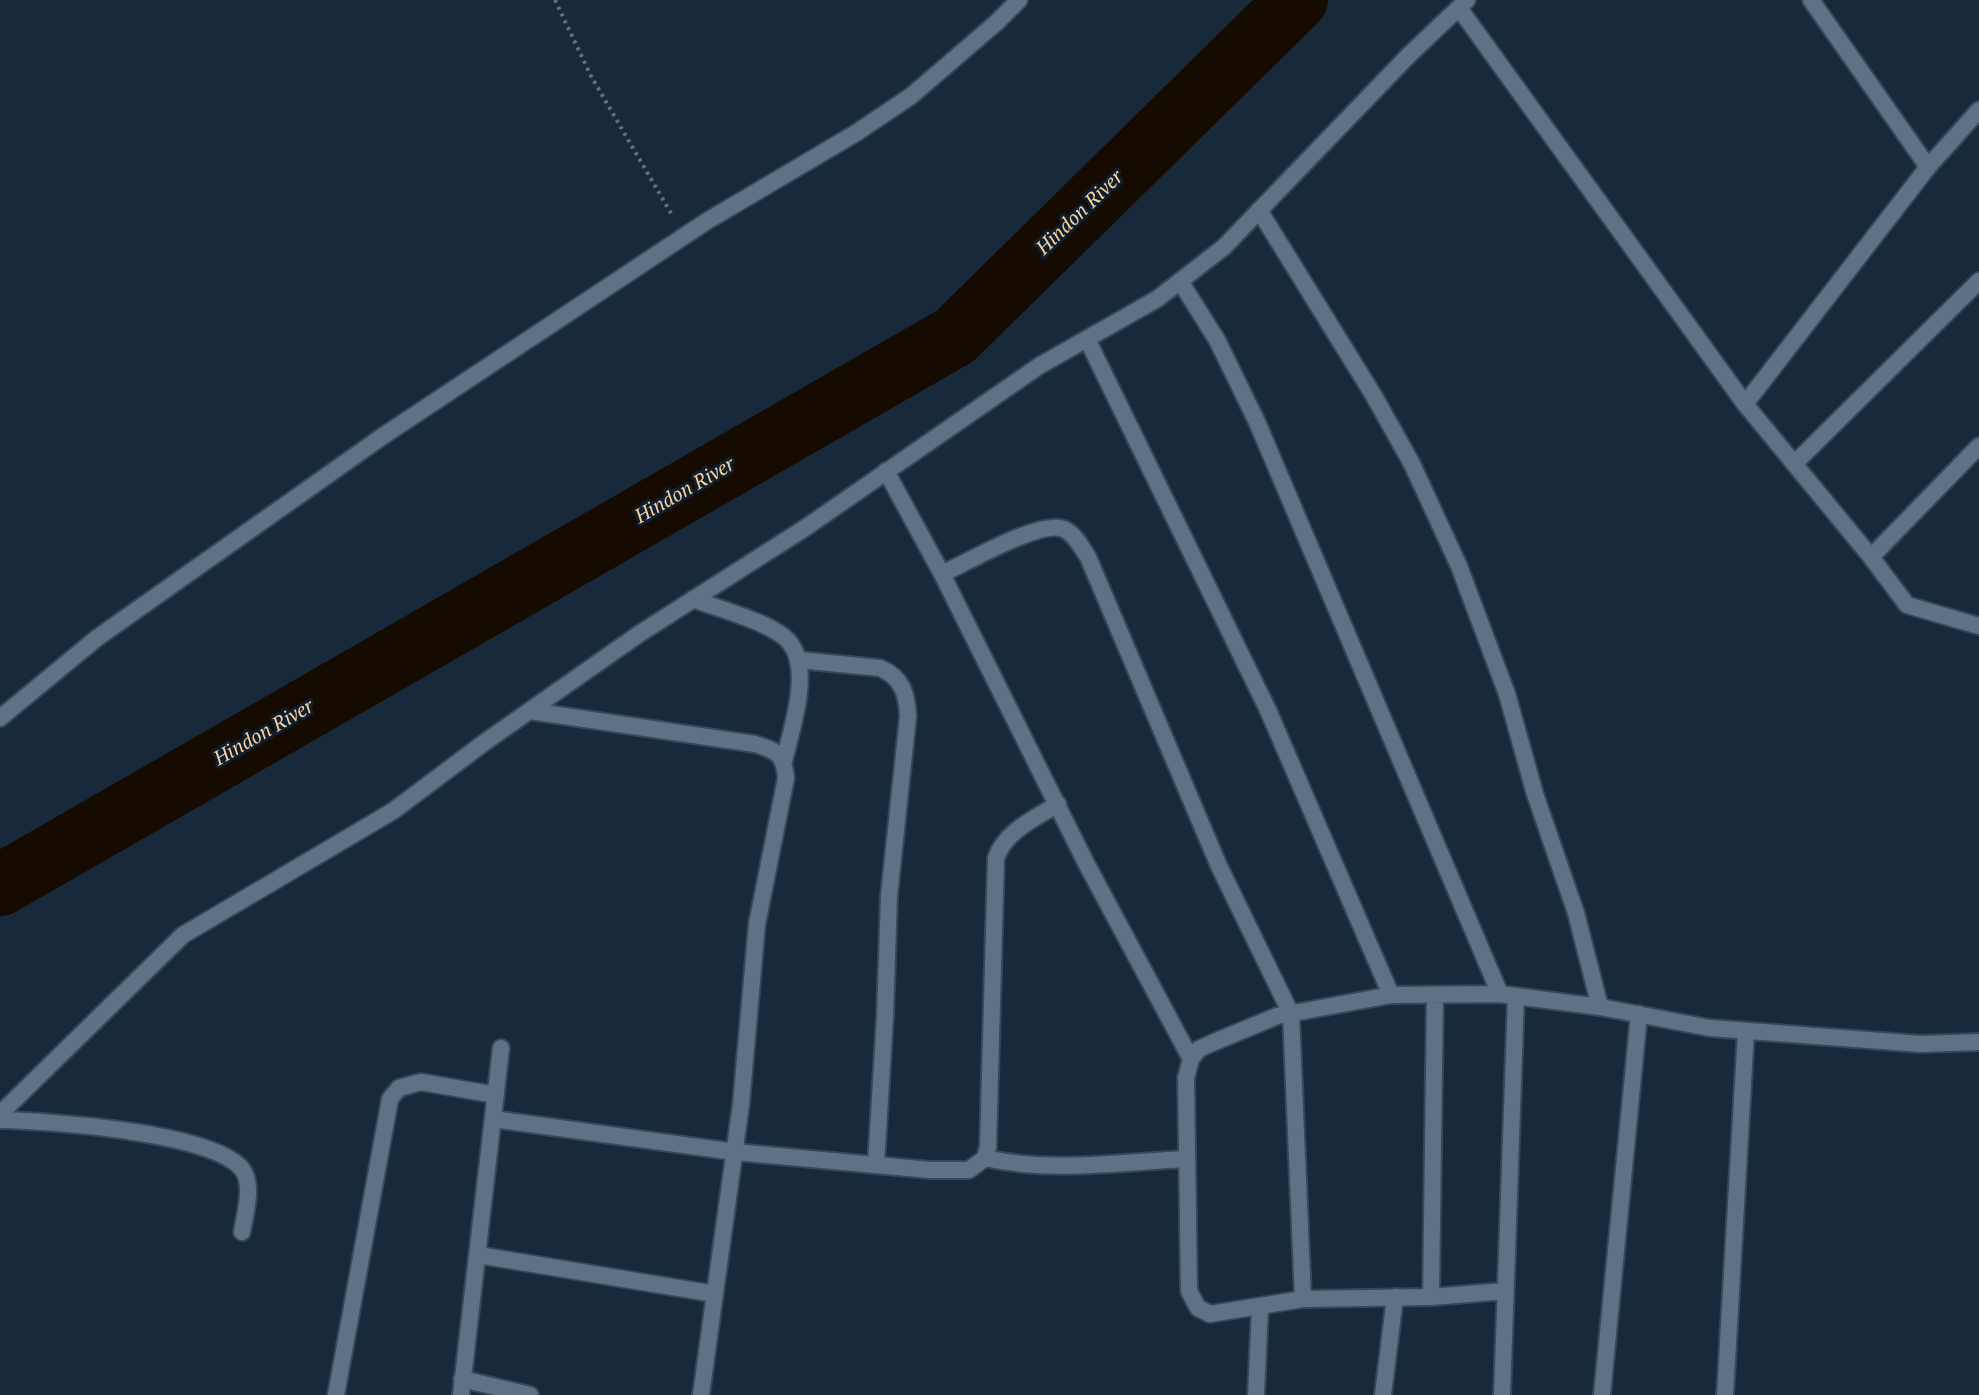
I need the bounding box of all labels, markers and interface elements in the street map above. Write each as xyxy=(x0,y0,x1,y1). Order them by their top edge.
water label: Hindon River xyxy=(1032,166,1128,260)
water label: Hindon River xyxy=(631,453,739,529)
water label: Hindon River xyxy=(210,695,318,771)

